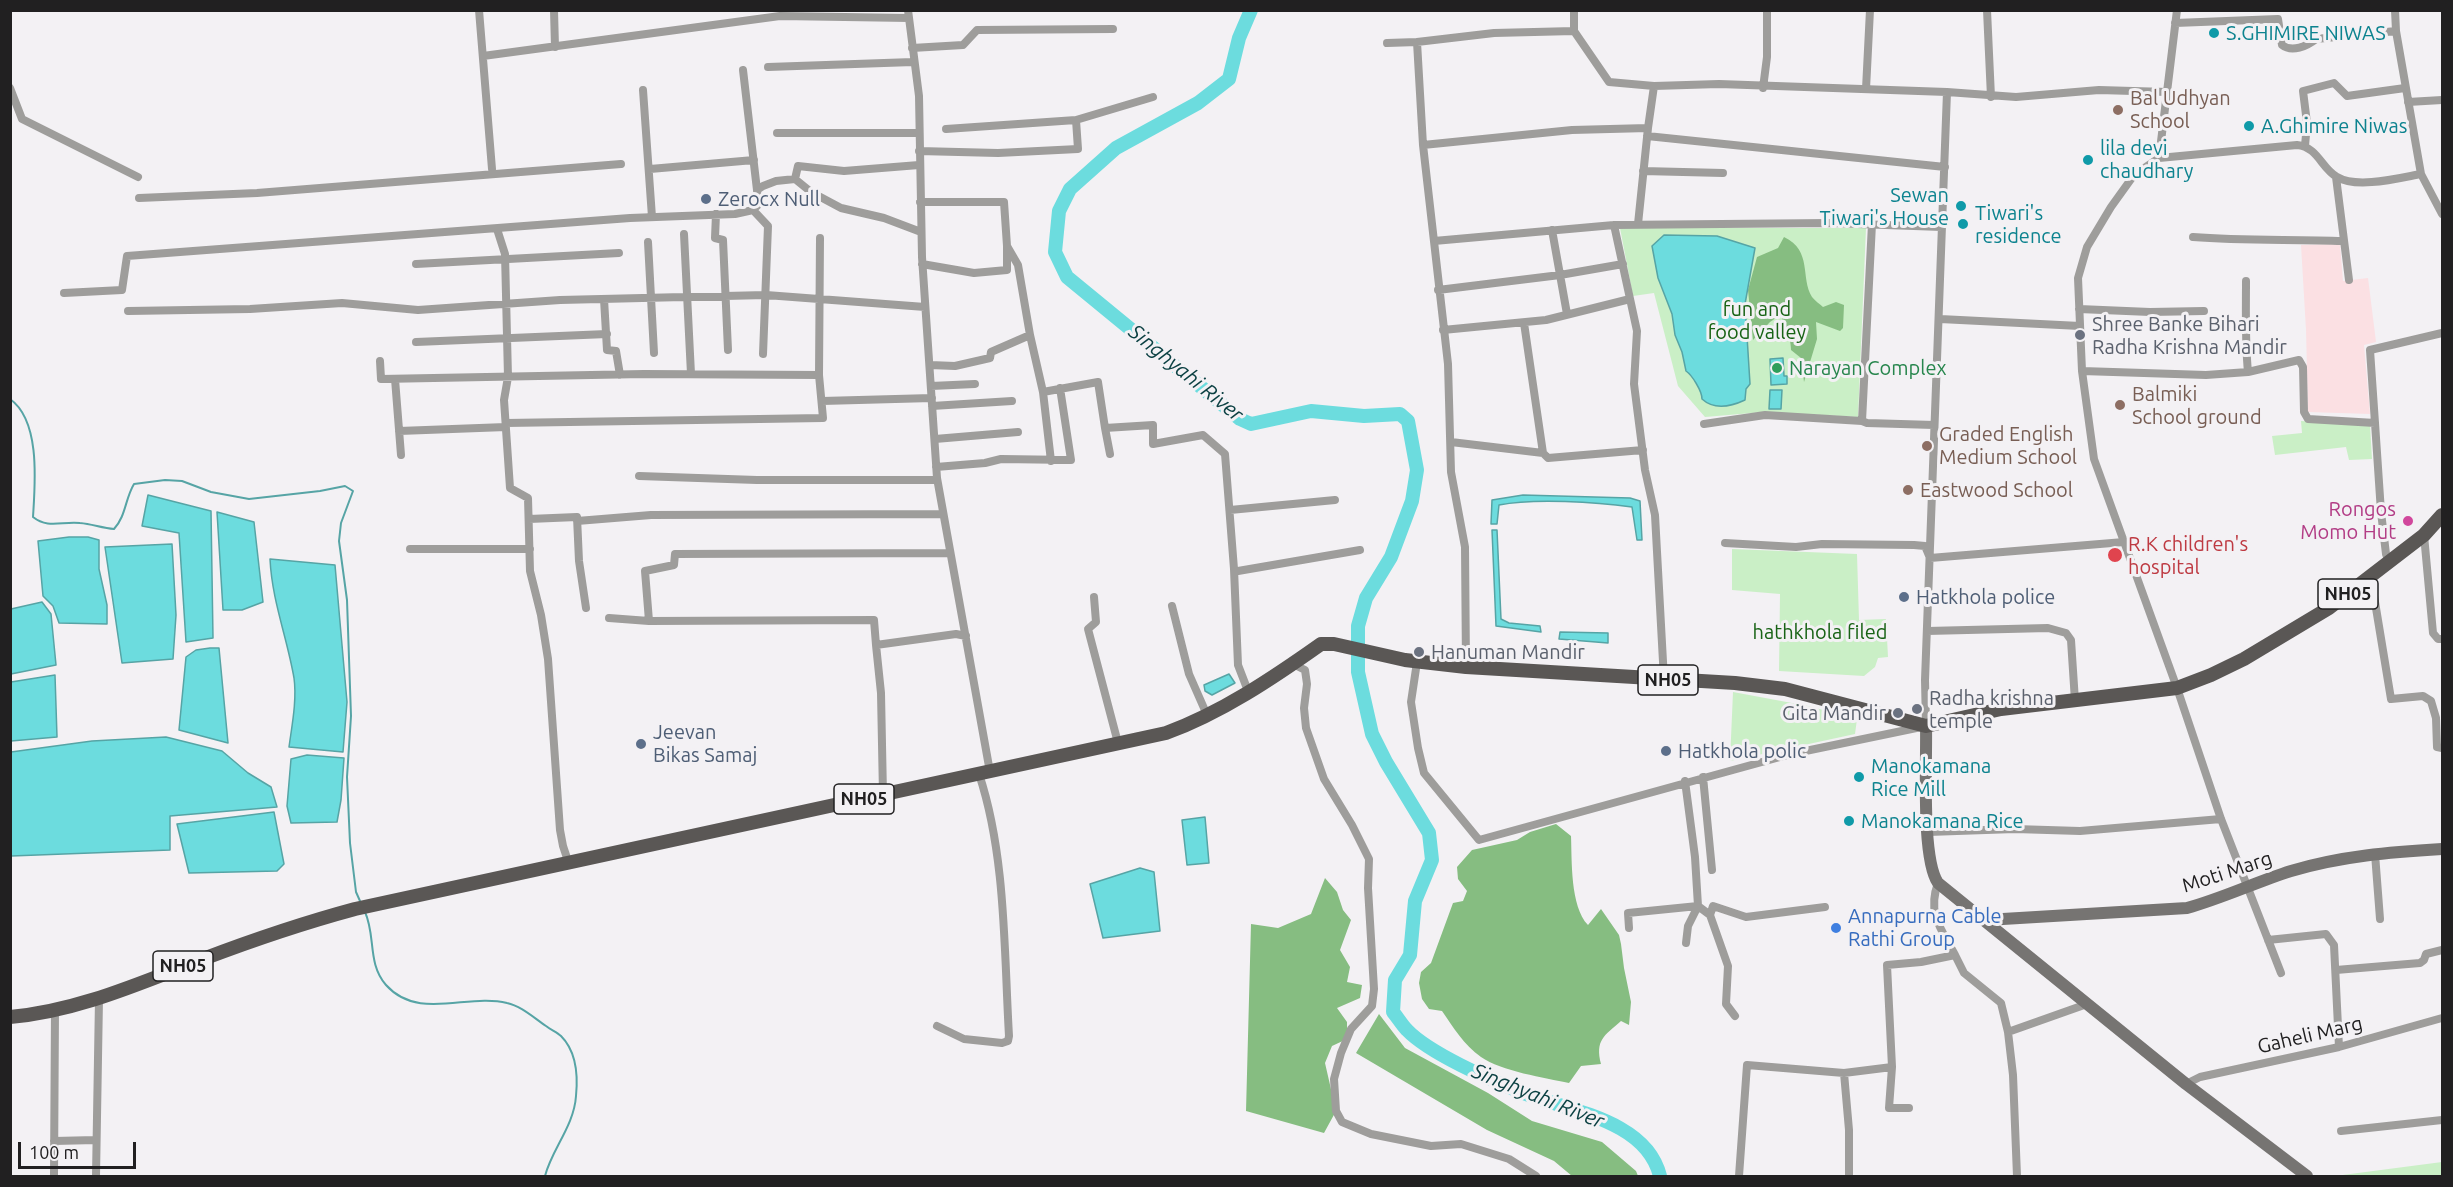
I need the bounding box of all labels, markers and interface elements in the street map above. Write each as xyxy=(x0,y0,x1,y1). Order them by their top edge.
place label: S.GHIMIRE NIWAS xyxy=(2226,21,2386,45)
marker: S.GHIMIRE NIWAS xyxy=(2207,26,2221,40)
place label: Bal Udhyan School xyxy=(2130,86,2231,133)
marker: Bal Udhyan School xyxy=(2111,103,2125,117)
place label: A.Ghimire Niwas xyxy=(2261,114,2407,138)
marker: A.Ghimire Niwas xyxy=(2242,119,2256,133)
place label: lila devi chaudhary xyxy=(2100,136,2193,183)
marker: lila devi chaudhary xyxy=(2081,153,2095,167)
place label: Sewan Tiwari's House xyxy=(1820,183,1949,230)
place label: Zerocx Null xyxy=(718,187,820,211)
marker: Zerocx Null xyxy=(699,192,713,206)
marker: Sewan Tiwari's House xyxy=(1954,199,1968,213)
place label: Tiwari's residence xyxy=(1975,201,2062,248)
marker: Tiwari's residence xyxy=(1956,217,1970,231)
park label: fun and food valley xyxy=(1708,297,1806,344)
place label: Shree Banke Bihari Radha Krishna Mandir xyxy=(2092,312,2287,359)
water label: Singhyahi River xyxy=(1124,319,1248,427)
marker: Shree Banke Bihari Radha Krishna Mandir xyxy=(2073,328,2087,342)
place label: Narayan Complex xyxy=(1789,356,1947,380)
marker: Narayan Complex xyxy=(1770,361,1784,375)
place label: Balmiki School ground xyxy=(2132,382,2262,429)
marker: Balmiki School ground xyxy=(2113,398,2127,412)
place label: Graded English Medium School xyxy=(1939,422,2077,469)
marker: Graded English Medium School xyxy=(1920,439,1934,453)
place label: Eastwood School xyxy=(1920,478,2073,502)
marker: Eastwood School xyxy=(1901,483,1915,497)
place label: Rongos Momo Hut xyxy=(2300,497,2396,544)
marker: Rongos Momo Hut xyxy=(2401,514,2415,528)
place label: R.K children's hospital xyxy=(2128,532,2248,579)
marker: R.K children's hospital xyxy=(2106,546,2124,564)
road number: NH05 xyxy=(2318,579,2378,609)
place label: Hatkhola police xyxy=(1916,585,2055,609)
marker: Hatkhola police xyxy=(1897,590,1911,604)
park label: hathkhola filed xyxy=(1753,620,1887,644)
place label: Hanuman Mandir xyxy=(1431,640,1585,664)
marker: Hanuman Mandir xyxy=(1412,645,1426,659)
road number: NH05 xyxy=(1638,665,1698,695)
place label: Radha krishna temple xyxy=(1929,686,2054,733)
place label: Gita Mandir xyxy=(1782,701,1886,725)
marker: Radha krishna temple xyxy=(1910,702,1924,716)
marker: Gita Mandir xyxy=(1891,706,1905,720)
place label: Jeevan Bikas Samaj xyxy=(653,720,757,767)
marker: Jeevan Bikas Samaj xyxy=(634,737,648,751)
place label: Hatkhola polic xyxy=(1678,739,1806,763)
marker: Hatkhola polic xyxy=(1659,744,1673,758)
place label: Manokamana Rice Mill xyxy=(1871,754,1991,801)
marker: Manokamana Rice Mill xyxy=(1852,770,1866,784)
road number: NH05 xyxy=(834,784,894,814)
place label: Manokamana Rice xyxy=(1861,809,2024,833)
marker: Manokamana Rice xyxy=(1842,814,1856,828)
street label: Moti Marg xyxy=(2179,846,2275,898)
place label: Annapurna Cable Rathi Group xyxy=(1848,904,2002,951)
marker: Annapurna Cable Rathi Group xyxy=(1829,921,1843,935)
road number: NH05 xyxy=(153,951,213,981)
street label: Gaheli Marg xyxy=(2255,1011,2365,1059)
water label: Singhyahi River xyxy=(1468,1058,1608,1134)
scale bar xyxy=(21,1130,140,1168)
text: 100 m xyxy=(29,1142,79,1162)

